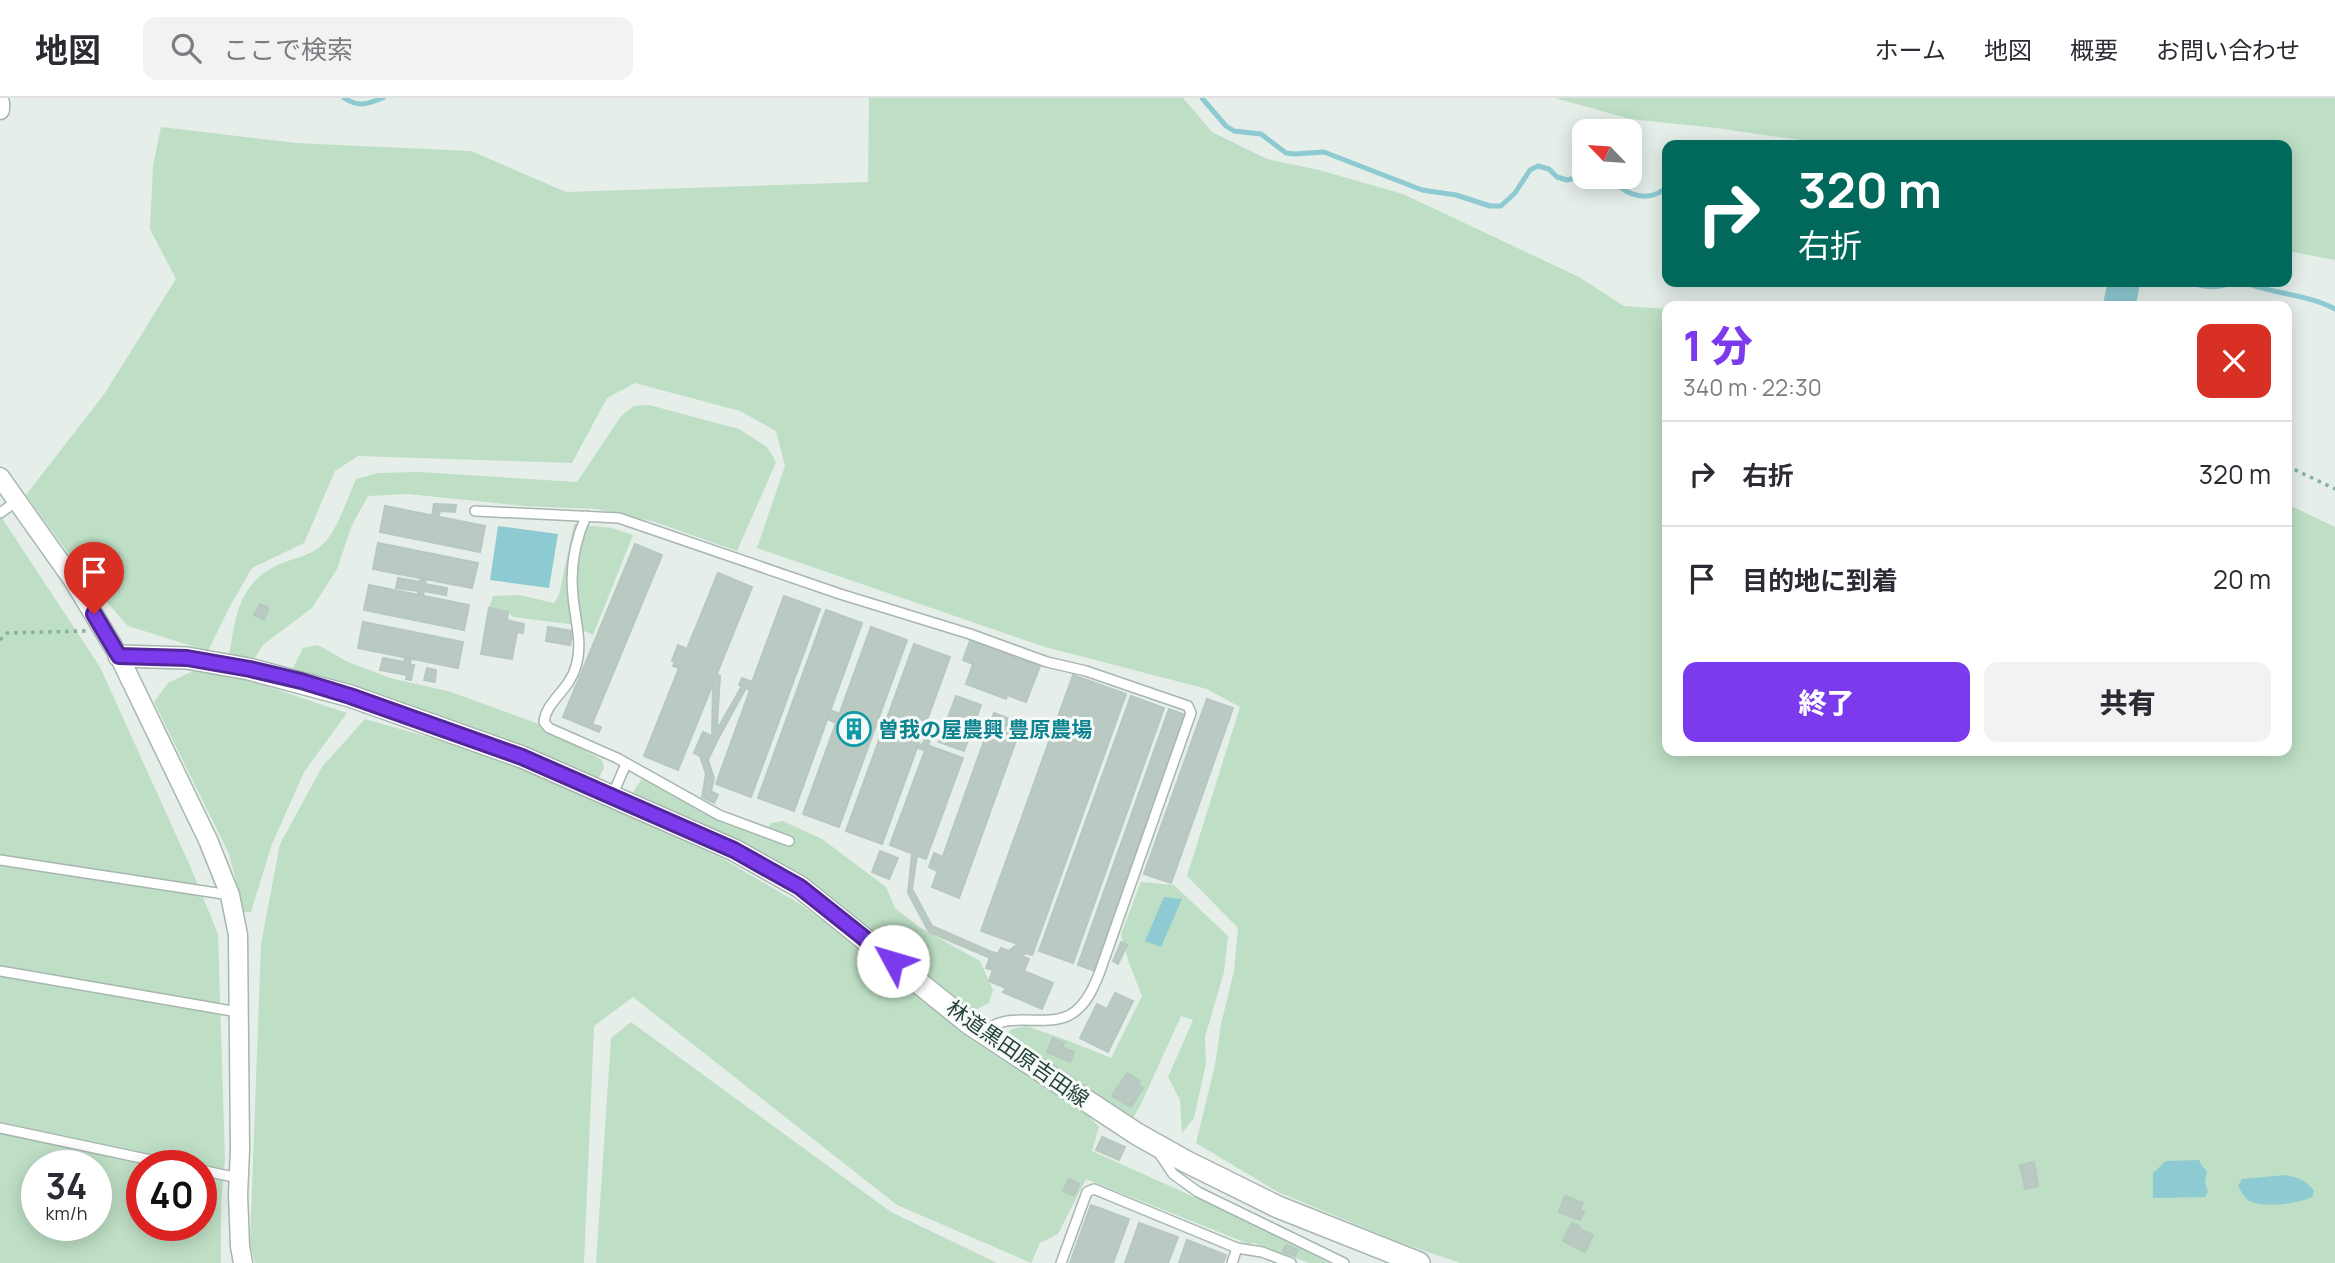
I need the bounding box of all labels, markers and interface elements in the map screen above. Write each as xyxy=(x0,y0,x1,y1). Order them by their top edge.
search box xyxy=(143,17,633,80)
text: 地図 xyxy=(35,27,101,72)
icon: search xyxy=(167,29,205,67)
text: ここで検索 xyxy=(223,31,353,67)
text: ホーム xyxy=(1875,33,1946,66)
text: 地図 xyxy=(1984,33,2032,66)
text: 概要 xyxy=(2070,33,2118,66)
text: お問い合わせ xyxy=(2156,33,2300,66)
north arrow xyxy=(1572,119,1642,189)
map controls xyxy=(1572,119,1642,189)
text: 320 m xyxy=(1798,156,1942,223)
icon: right xyxy=(1683,168,1774,259)
text: 右折 xyxy=(1798,223,1862,267)
text: 1 分 xyxy=(1683,316,1752,374)
button: close xyxy=(2197,324,2271,398)
text: 340 m · 22:30 xyxy=(1683,371,1822,403)
icon: right xyxy=(1683,455,1721,493)
text: 320 m xyxy=(2199,456,2271,492)
text: 右折 xyxy=(1742,457,1794,493)
pin xyxy=(64,542,124,614)
icon: arrive xyxy=(75,553,113,591)
icon: arrive xyxy=(1683,560,1721,598)
text: 20 m xyxy=(2213,561,2271,597)
text: 目的地に到着 xyxy=(1742,562,1898,598)
button: 終了 xyxy=(1683,662,1970,742)
button: 共有 xyxy=(1984,662,2271,742)
building icon: 曽我の屋農興 豊原農場 xyxy=(835,710,873,748)
place label: 曽我の屋農興 豊原農場 xyxy=(878,715,1092,743)
position arrow xyxy=(856,924,930,998)
street label: 林道黒田原吉田線 xyxy=(941,993,1095,1113)
speed limit sign: 40 xyxy=(126,1150,217,1241)
text: 34 xyxy=(46,1162,87,1210)
text: km/h xyxy=(46,1201,87,1225)

